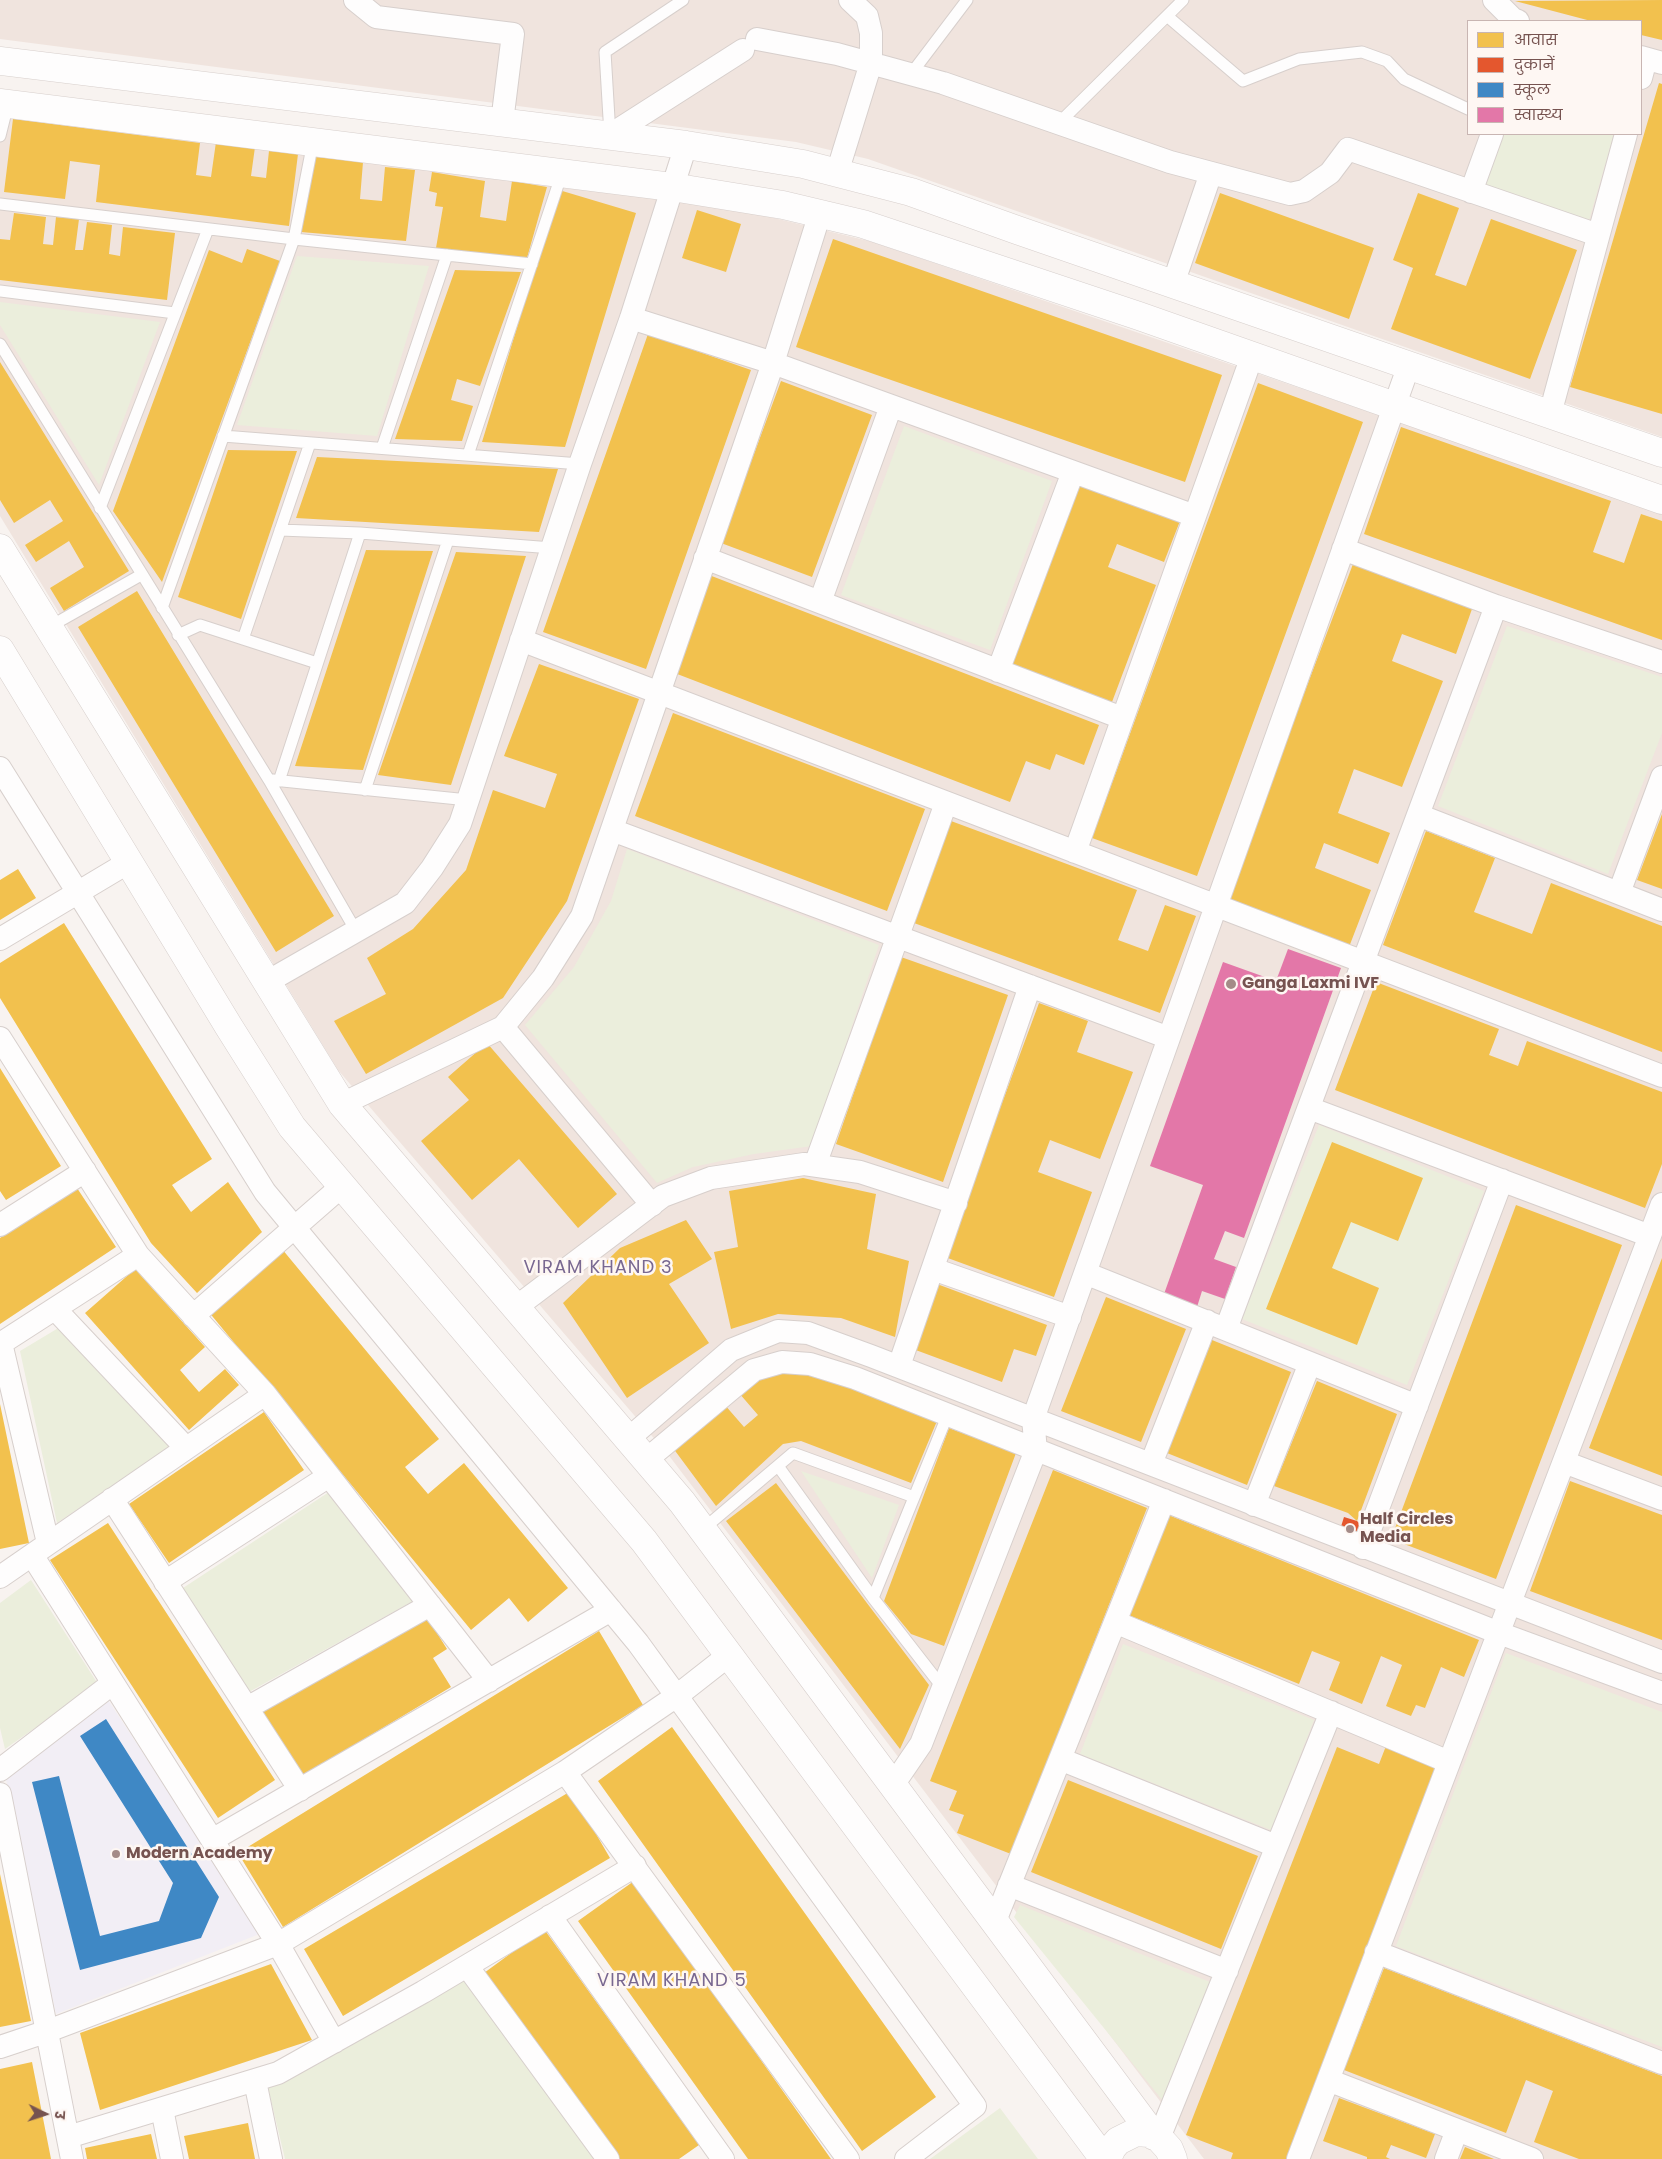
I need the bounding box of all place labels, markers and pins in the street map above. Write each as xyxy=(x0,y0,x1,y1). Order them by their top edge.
place label: Ganga Laxmi IVF xyxy=(1242,974,1379,994)
marker: Ganga Laxmi IVF xyxy=(1224,977,1238,991)
place label: Half Circles Media xyxy=(1360,1510,1453,1548)
marker: Half Circles Media xyxy=(1344,1523,1356,1535)
place label: Modern Academy xyxy=(126,1844,273,1864)
marker: Modern Academy xyxy=(110,1848,122,1860)

